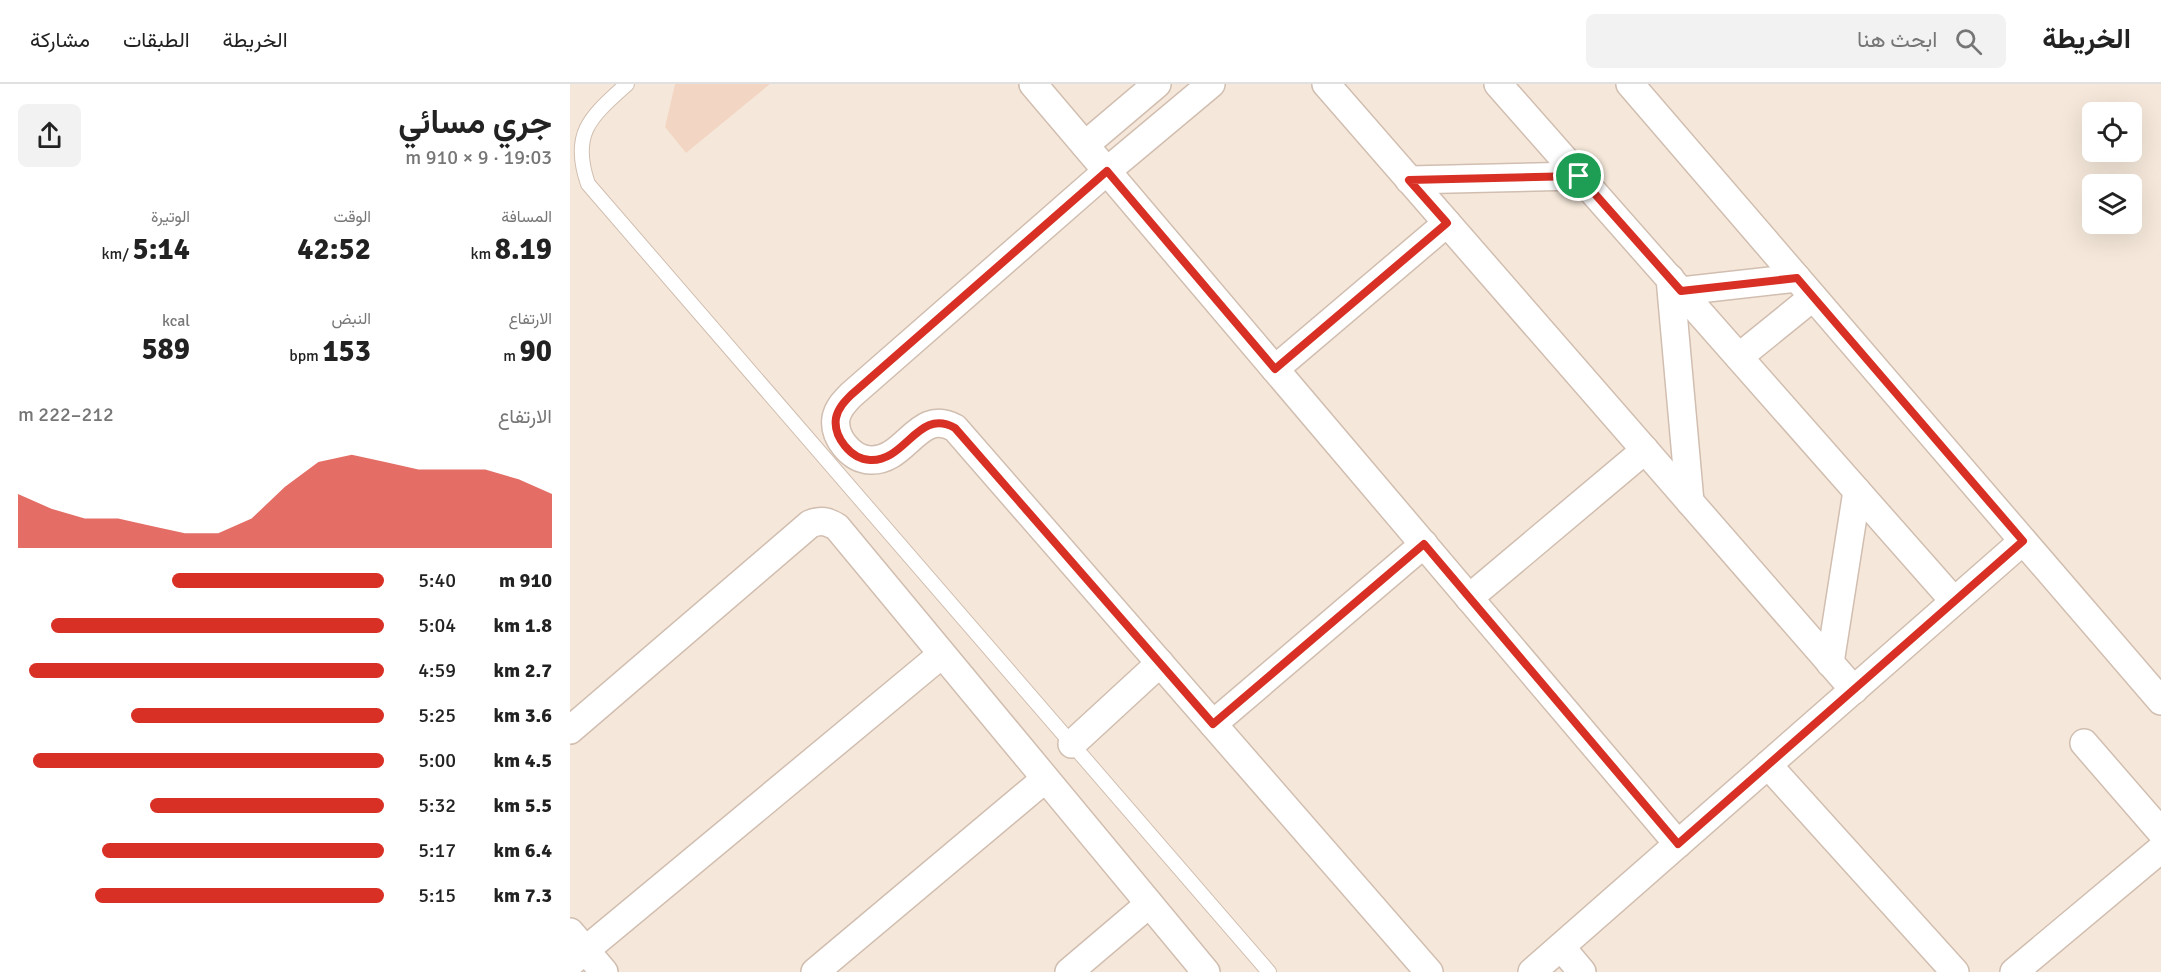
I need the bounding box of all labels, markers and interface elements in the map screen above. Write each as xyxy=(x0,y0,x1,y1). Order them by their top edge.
search box xyxy=(1586,14,2006,68)
text: الخريطة xyxy=(2042,22,2131,56)
icon: search xyxy=(1952,25,1985,58)
text: ابحث هنا xyxy=(1857,26,1937,53)
text: مشاركة xyxy=(30,27,90,53)
text: الطبقات xyxy=(123,27,190,53)
text: الخريطة xyxy=(223,27,288,53)
text: جري مسائي xyxy=(398,102,552,143)
map controls xyxy=(2082,102,2142,234)
button: locate xyxy=(2082,102,2142,162)
button: share xyxy=(18,104,81,167)
text: 19:03 · 9 × 910 m xyxy=(405,145,552,170)
pin xyxy=(1553,150,1604,201)
icon: arrive xyxy=(1562,159,1595,192)
button: layers xyxy=(2082,174,2142,234)
text: الوتيرة xyxy=(151,207,190,227)
text: الوقت xyxy=(333,207,371,227)
text: المسافة xyxy=(501,207,552,227)
text: 5:14 xyxy=(133,231,190,268)
text: 42:52 xyxy=(297,231,371,268)
text: 8.19 xyxy=(495,231,552,268)
text: /km xyxy=(102,244,133,264)
text: km xyxy=(470,244,495,264)
text: النبض xyxy=(331,309,371,329)
text: الارتفاع xyxy=(509,309,552,329)
text: kcal xyxy=(162,311,190,331)
text: 589 xyxy=(141,331,190,368)
text: 153 xyxy=(322,333,371,370)
text: 90 xyxy=(520,333,552,370)
text: bpm xyxy=(289,346,322,366)
text: m xyxy=(503,346,520,366)
text: 212–222 m xyxy=(18,402,114,427)
text: الارتفاع xyxy=(498,404,552,429)
text: 5:40 xyxy=(418,568,456,593)
text: 910 m xyxy=(499,568,552,593)
text: 5:04 xyxy=(418,613,456,638)
text: 1.8 km xyxy=(494,613,552,638)
text: 4:59 xyxy=(418,658,456,683)
text: 2.7 km xyxy=(494,658,552,683)
text: 5:25 xyxy=(418,703,456,728)
text: 3.6 km xyxy=(494,703,552,728)
text: 5:00 xyxy=(418,748,456,773)
text: 4.5 km xyxy=(494,748,552,773)
text: 5:32 xyxy=(418,793,456,818)
text: 5.5 km xyxy=(494,793,552,818)
text: 5:17 xyxy=(418,838,456,863)
text: 6.4 km xyxy=(494,838,552,863)
text: 5:15 xyxy=(418,883,456,908)
text: 7.3 km xyxy=(494,883,552,908)

